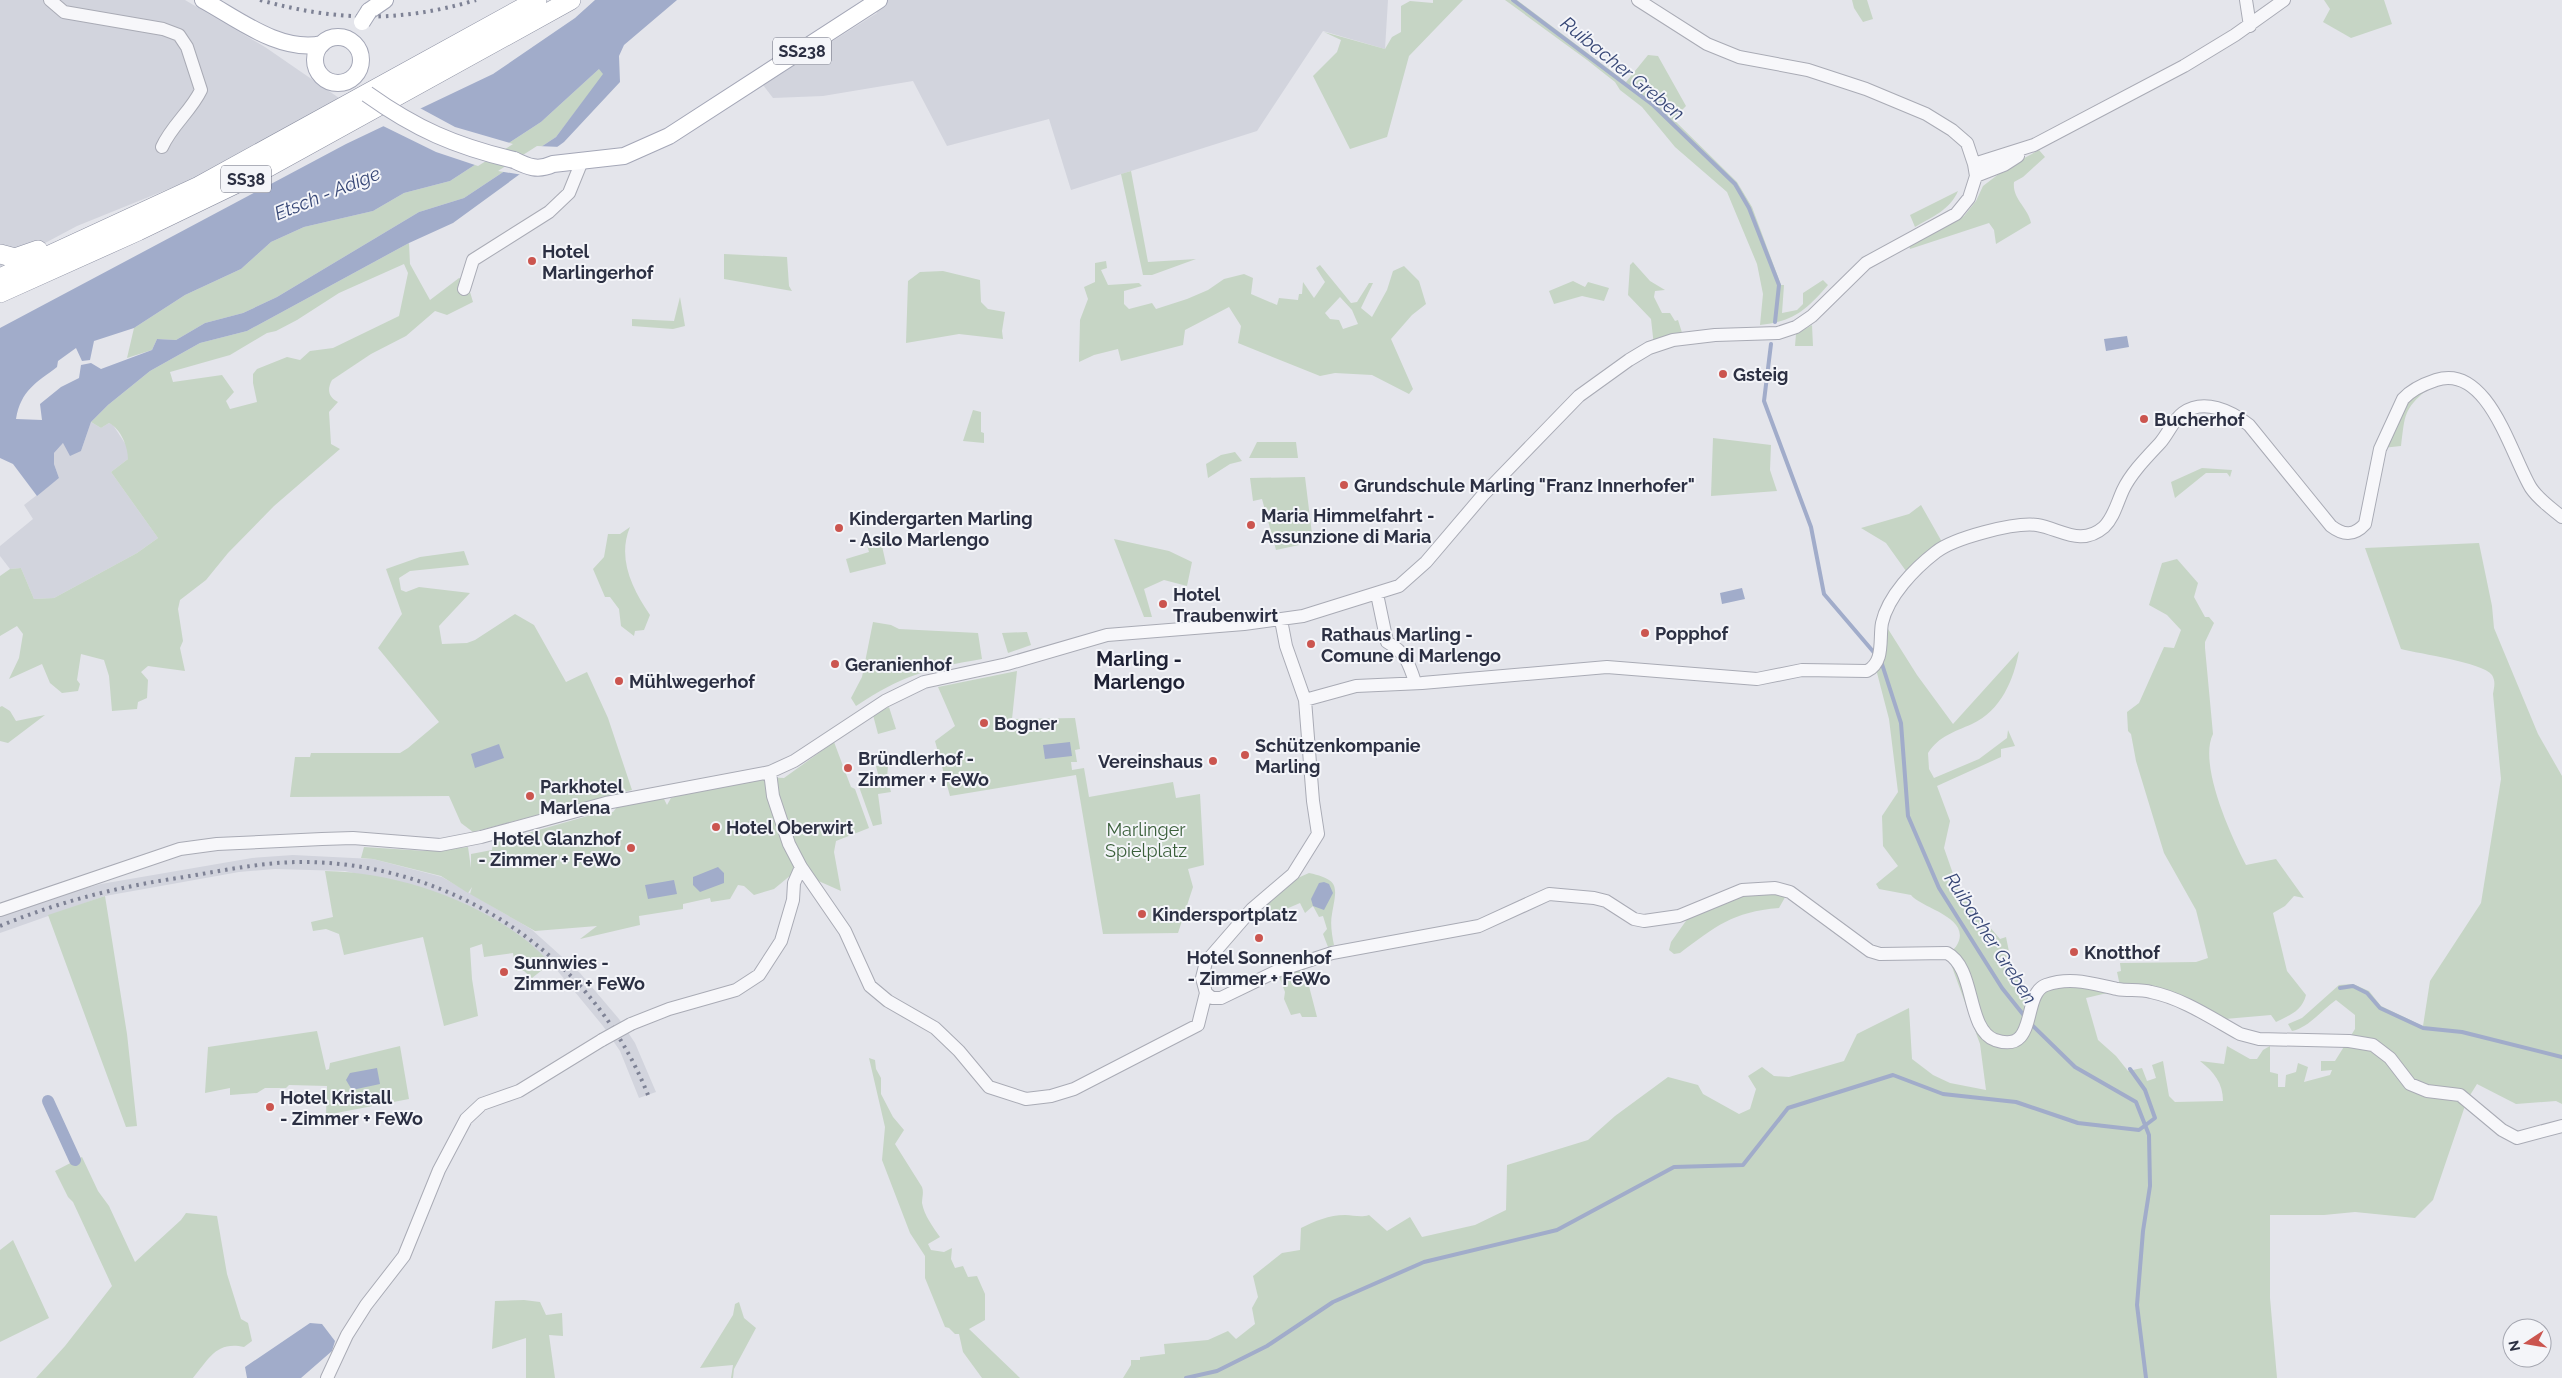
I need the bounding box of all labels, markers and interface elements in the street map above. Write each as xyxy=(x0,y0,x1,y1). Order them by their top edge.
water label: Ruibacher Greben xyxy=(1557,11,1689,125)
road number: SS238 xyxy=(773,37,831,64)
water label: Etsch - Adige xyxy=(271,162,383,224)
road number: SS38 xyxy=(221,165,271,192)
place label: Hotel Marlingerhof xyxy=(542,241,655,283)
marker: Hotel Marlingerhof xyxy=(526,255,538,267)
place label: Gsteig xyxy=(1733,364,1788,385)
marker: Gsteig xyxy=(1717,368,1729,380)
place label: Bucherhof xyxy=(2154,409,2246,430)
marker: Bucherhof xyxy=(2138,413,2150,425)
place label: Grundschule Marling "Franz Innerhofer" xyxy=(1354,475,1695,496)
marker: Grundschule Marling "Franz Innerhofer" xyxy=(1338,479,1350,491)
place label: Maria Himmelfahrt - Assunzione di Maria xyxy=(1261,505,1434,547)
place label: Kindergarten Marling - Asilo Marlengo xyxy=(849,508,1033,550)
marker: Maria Himmelfahrt - Assunzione di Maria xyxy=(1245,519,1257,531)
marker: Kindergarten Marling - Asilo Marlengo xyxy=(833,522,845,534)
place label: Hotel Traubenwirt xyxy=(1173,584,1278,626)
marker: Hotel Traubenwirt xyxy=(1157,598,1169,610)
place label: Popphof xyxy=(1655,623,1729,644)
place label: Rathaus Marling - Comune di Marlengo xyxy=(1321,624,1501,666)
marker: Popphof xyxy=(1639,627,1651,639)
marker: Rathaus Marling - Comune di Marlengo xyxy=(1305,638,1317,650)
district label: Marling - Marlengo xyxy=(1093,647,1185,694)
place label: Geranienhof xyxy=(845,654,953,675)
marker: Geranienhof xyxy=(829,658,841,670)
place label: Mühlwegerhof xyxy=(629,671,756,692)
marker: Mühlwegerhof xyxy=(613,675,625,687)
place label: Bogner xyxy=(994,713,1057,734)
marker: Bogner xyxy=(978,717,990,729)
place label: Schützenkompanie Marling xyxy=(1255,735,1421,777)
place label: Bründlerhof - Zimmer + FeWo xyxy=(858,748,989,790)
marker: Schützenkompanie Marling xyxy=(1239,749,1251,761)
place label: Vereinshaus xyxy=(1098,751,1203,772)
marker: Vereinshaus xyxy=(1207,755,1219,767)
marker: Bründlerhof - Zimmer + FeWo xyxy=(842,762,854,774)
place label: Parkhotel Marlena xyxy=(540,776,624,818)
marker: Parkhotel Marlena xyxy=(524,790,536,802)
place label: Hotel Oberwirt xyxy=(726,817,854,838)
park label: Marlinger Spielplatz xyxy=(1105,819,1187,861)
marker: Hotel Oberwirt xyxy=(710,821,722,833)
place label: Hotel Glanzhof - Zimmer + FeWo xyxy=(478,828,622,870)
marker: Hotel Glanzhof - Zimmer + FeWo xyxy=(625,842,637,854)
water label: Ruibacher Greben xyxy=(1940,868,2042,1008)
place label: Kindersportplatz xyxy=(1152,904,1297,925)
marker: Kindersportplatz xyxy=(1136,908,1148,920)
marker: Hotel Sonnenhof - Zimmer + FeWo xyxy=(1253,932,1265,944)
place label: Knotthof xyxy=(2084,942,2161,963)
marker: Knotthof xyxy=(2068,946,2080,958)
place label: Hotel Sonnenhof - Zimmer + FeWo xyxy=(1187,947,1333,989)
place label: Sunnwies - Zimmer + FeWo xyxy=(514,952,645,994)
marker: Sunnwies - Zimmer + FeWo xyxy=(498,966,510,978)
place label: Hotel Kristall - Zimmer + FeWo xyxy=(280,1087,423,1129)
marker: Hotel Kristall - Zimmer + FeWo xyxy=(264,1101,276,1113)
north arrow xyxy=(2502,1318,2552,1368)
text: N xyxy=(2505,1339,2523,1353)

